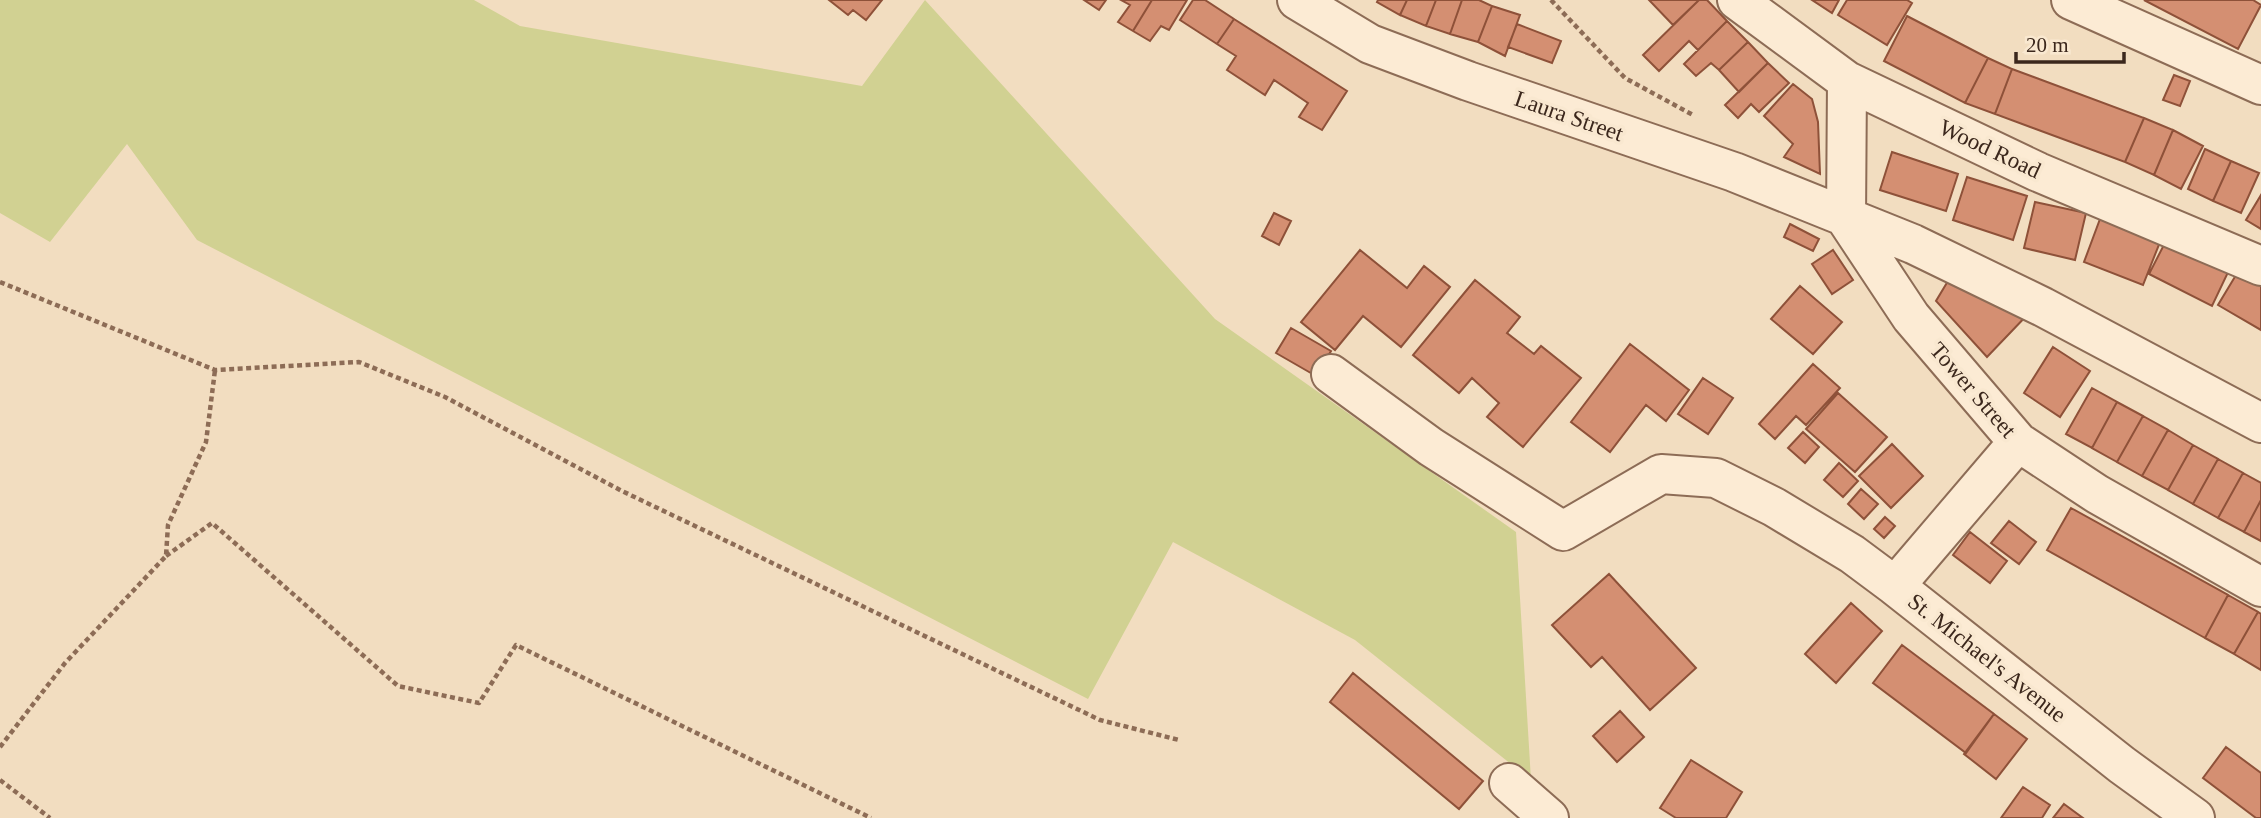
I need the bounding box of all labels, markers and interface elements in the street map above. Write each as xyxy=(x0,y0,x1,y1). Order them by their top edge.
scale bar xyxy=(2016,21,2124,65)
text: 20 m xyxy=(2026,33,2069,57)
street label: Laura Street xyxy=(1511,86,1627,146)
street label: Wood Road xyxy=(1935,115,2045,184)
street label: Tower Street xyxy=(1925,337,2021,443)
street label: St. Michael's Avenue xyxy=(1903,589,2071,727)

